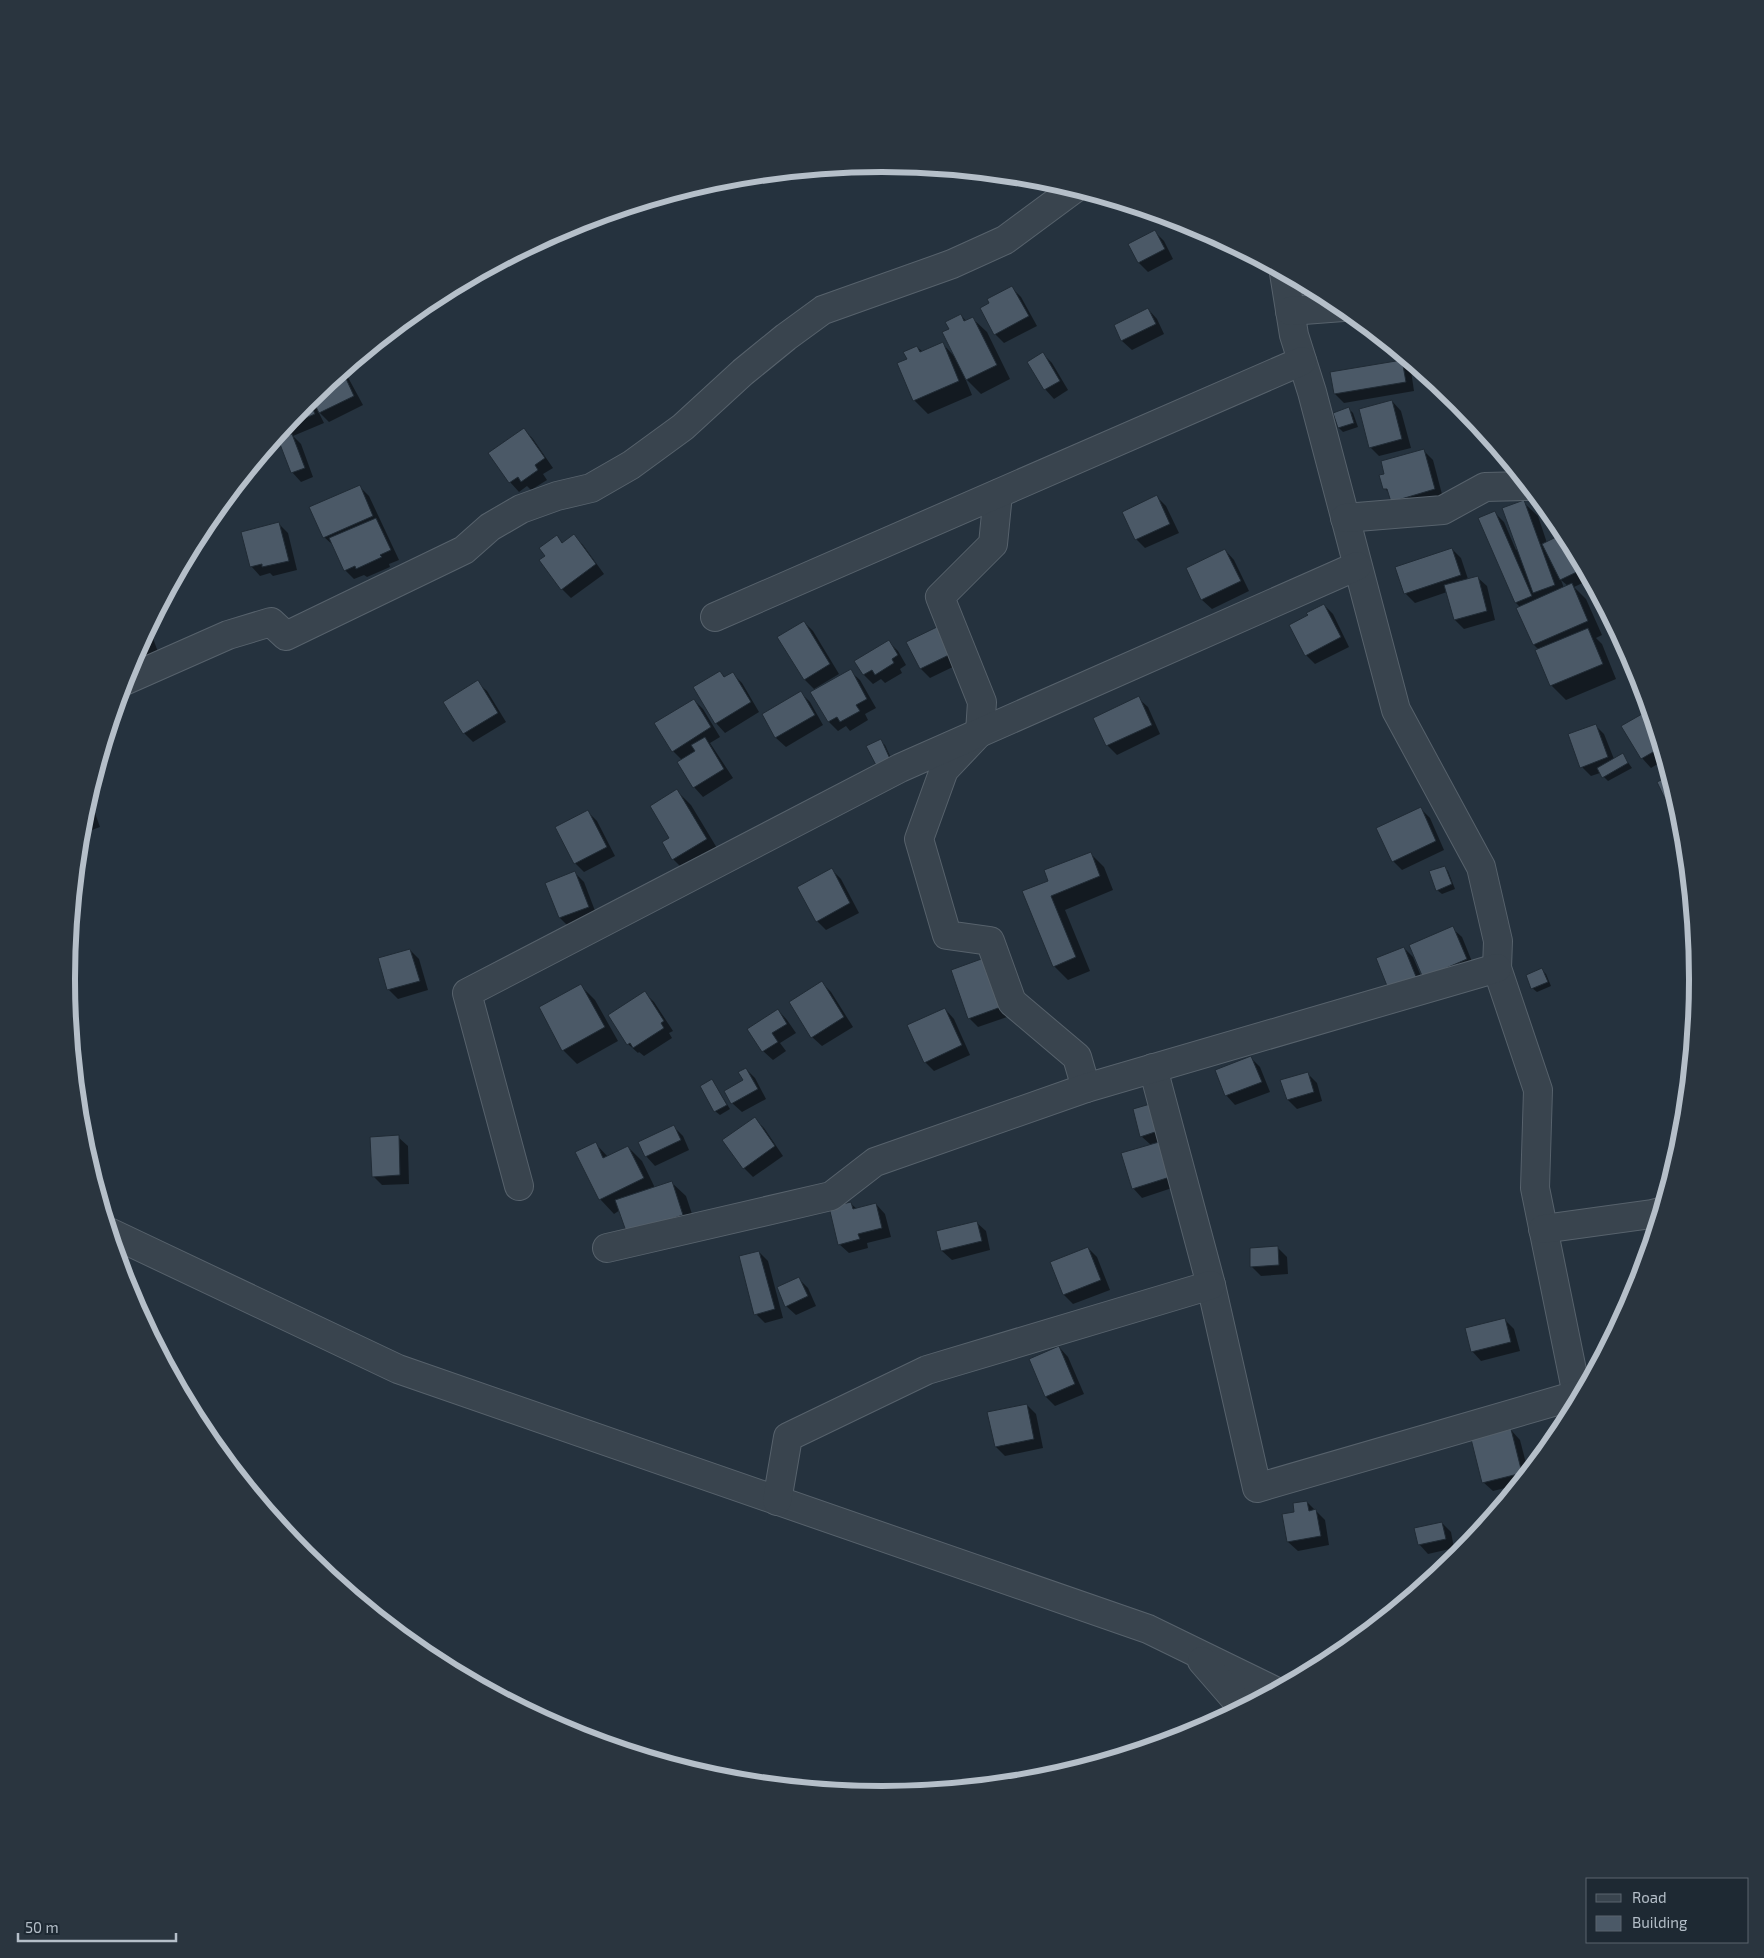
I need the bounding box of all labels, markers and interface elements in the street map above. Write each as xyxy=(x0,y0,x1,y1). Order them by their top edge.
legend xyxy=(1586,1878,1749,1943)
text: Road xyxy=(1632,1888,1667,1906)
scale bar xyxy=(18,1910,175,1942)
text: Building xyxy=(1632,1913,1688,1931)
text: 50 m xyxy=(25,1918,59,1936)

